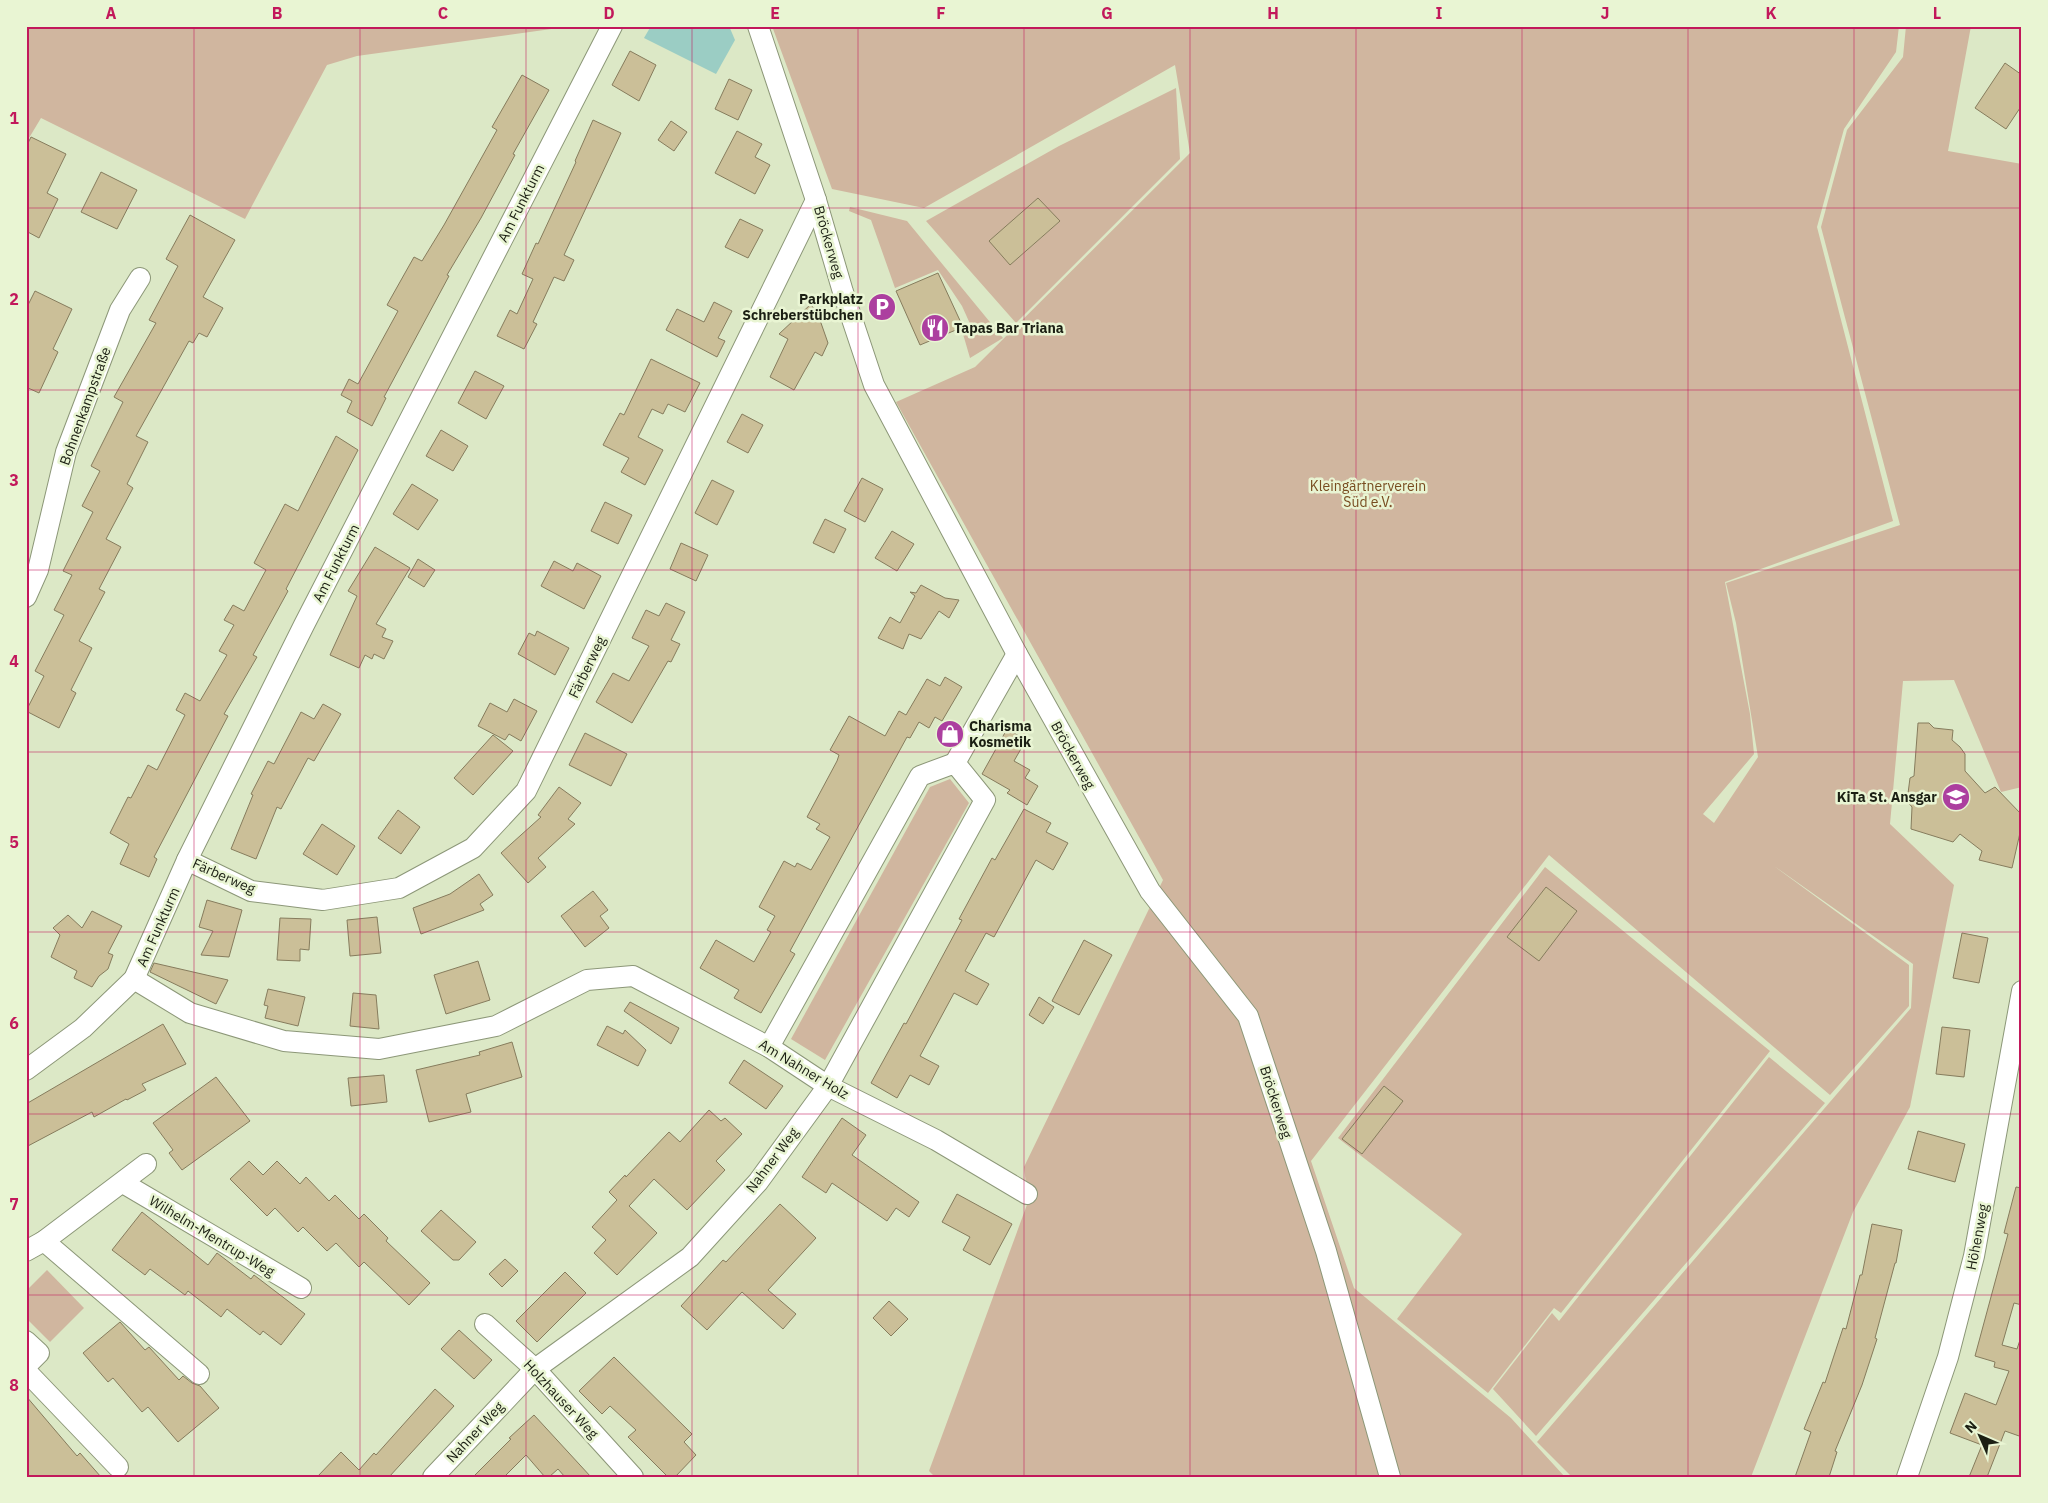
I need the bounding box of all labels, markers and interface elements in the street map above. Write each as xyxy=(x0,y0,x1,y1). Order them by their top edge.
text: A xyxy=(106,3,117,23)
text: B xyxy=(272,3,283,23)
text: C xyxy=(438,3,448,23)
text: D xyxy=(603,3,615,23)
text: E xyxy=(770,3,780,23)
text: F xyxy=(936,3,946,23)
text: G xyxy=(1101,3,1113,23)
text: H xyxy=(1267,3,1279,23)
text: I xyxy=(1436,3,1443,23)
text: J xyxy=(1601,3,1609,23)
text: K xyxy=(1765,3,1777,23)
text: L xyxy=(1933,3,1941,23)
text: 1 xyxy=(9,108,19,128)
street label: Am Funkturm xyxy=(494,161,548,245)
street label: Bröckerweg xyxy=(810,204,848,281)
text: 2 xyxy=(9,289,19,309)
place label: Parkplatz Schreberstübchen xyxy=(742,290,863,324)
parking icon: Parkplatz Schreberstübchen xyxy=(867,292,897,322)
restaurant icon: Tapas Bar Triana xyxy=(920,313,950,343)
place label: Tapas Bar Triana xyxy=(954,319,1064,337)
street label: Bohnenkampstraße xyxy=(55,344,115,468)
text: 3 xyxy=(9,470,19,490)
park label: Kleingärtnerverein Süd e.V. xyxy=(1310,477,1426,511)
street label: Am Funkturm xyxy=(309,521,363,605)
street label: Färberweg xyxy=(564,633,610,701)
text: 4 xyxy=(9,651,19,671)
place label: Charisma Kosmetik xyxy=(969,717,1032,751)
street label: Bröckerweg xyxy=(1047,718,1099,793)
shop icon: Charisma Kosmetik xyxy=(935,719,965,749)
school or university icon: KiTa St. Ansgar xyxy=(1941,782,1971,812)
place label: KiTa St. Ansgar xyxy=(1837,788,1937,806)
text: 5 xyxy=(9,832,19,852)
street label: Färberweg xyxy=(190,854,259,898)
street label: Am Funkturm xyxy=(132,884,184,970)
text: 6 xyxy=(9,1013,19,1033)
street label: Am Nahner Holz xyxy=(756,1035,853,1103)
street label: Bröckerweg xyxy=(1256,1064,1296,1141)
street label: Nahner Weg xyxy=(742,1123,803,1196)
street label: Wilhelm-Mentrup-Weg xyxy=(146,1191,278,1281)
text: 7 xyxy=(9,1194,19,1214)
street label: Höhenweg xyxy=(1962,1202,1992,1272)
street label: Holzhauser Weg xyxy=(520,1356,603,1443)
text: 8 xyxy=(9,1375,19,1395)
street label: Nahner Weg xyxy=(442,1397,508,1466)
north arrow xyxy=(1956,1410,2006,1460)
text: N xyxy=(1961,1417,1981,1437)

